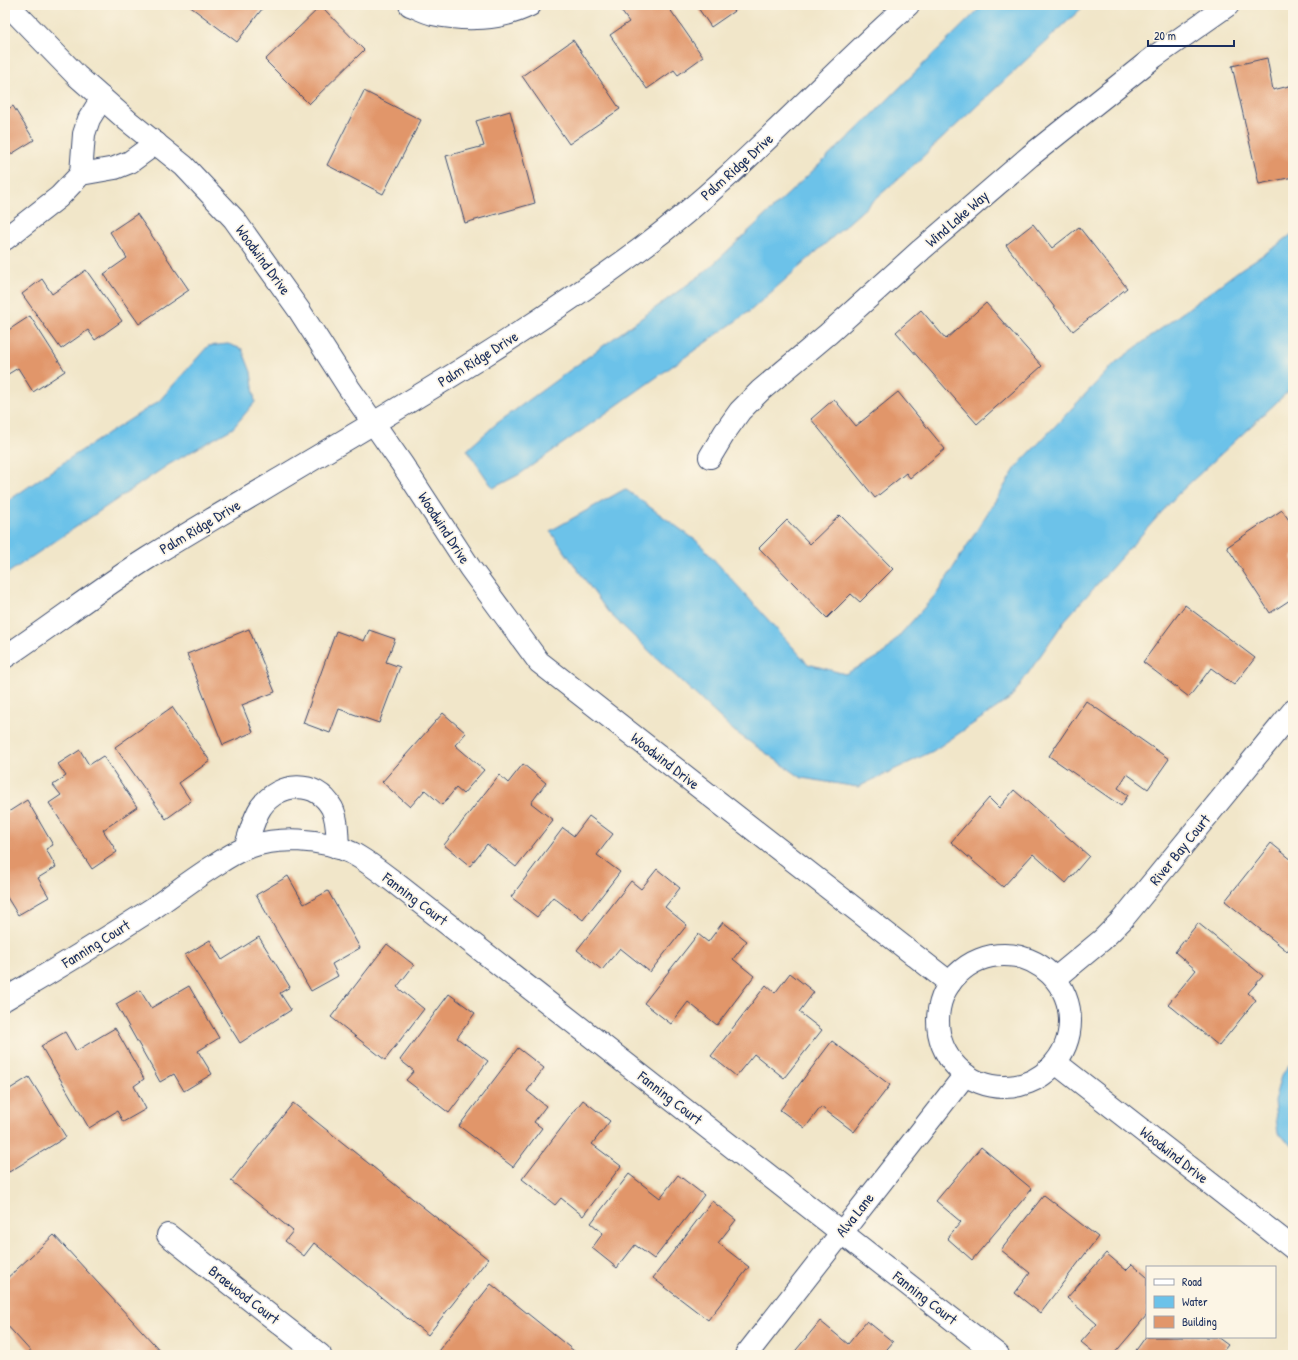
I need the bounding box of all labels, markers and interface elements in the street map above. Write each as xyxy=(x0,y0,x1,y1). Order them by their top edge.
scale bar xyxy=(1148,22,1234,48)
text: 20 m xyxy=(1154,27,1176,44)
street label: Palm Ridge Drive xyxy=(696,128,778,205)
street label: Wind Lake Way xyxy=(921,185,993,252)
street label: Woodwind Drive xyxy=(231,220,296,299)
street label: Palm Ridge Drive xyxy=(434,326,522,392)
street label: Woodwind Drive xyxy=(413,488,476,568)
street label: Palm Ridge Drive xyxy=(155,494,244,559)
street label: Woodwind Drive xyxy=(627,727,704,794)
street label: River Bay Court xyxy=(1144,809,1215,890)
street label: Fanning Court xyxy=(378,867,453,931)
street label: Fanning Court xyxy=(57,914,134,973)
street label: Fanning Court xyxy=(633,1065,708,1130)
street label: Woodwind Drive xyxy=(1136,1121,1213,1188)
street label: Alva Lane xyxy=(831,1188,879,1241)
street label: Braewood Court xyxy=(204,1260,285,1329)
street label: Fanning Court xyxy=(888,1265,963,1330)
legend xyxy=(1146,1266,1276,1338)
text: Road xyxy=(1182,1273,1202,1290)
text: Water xyxy=(1182,1293,1208,1310)
text: Building xyxy=(1182,1313,1217,1330)

